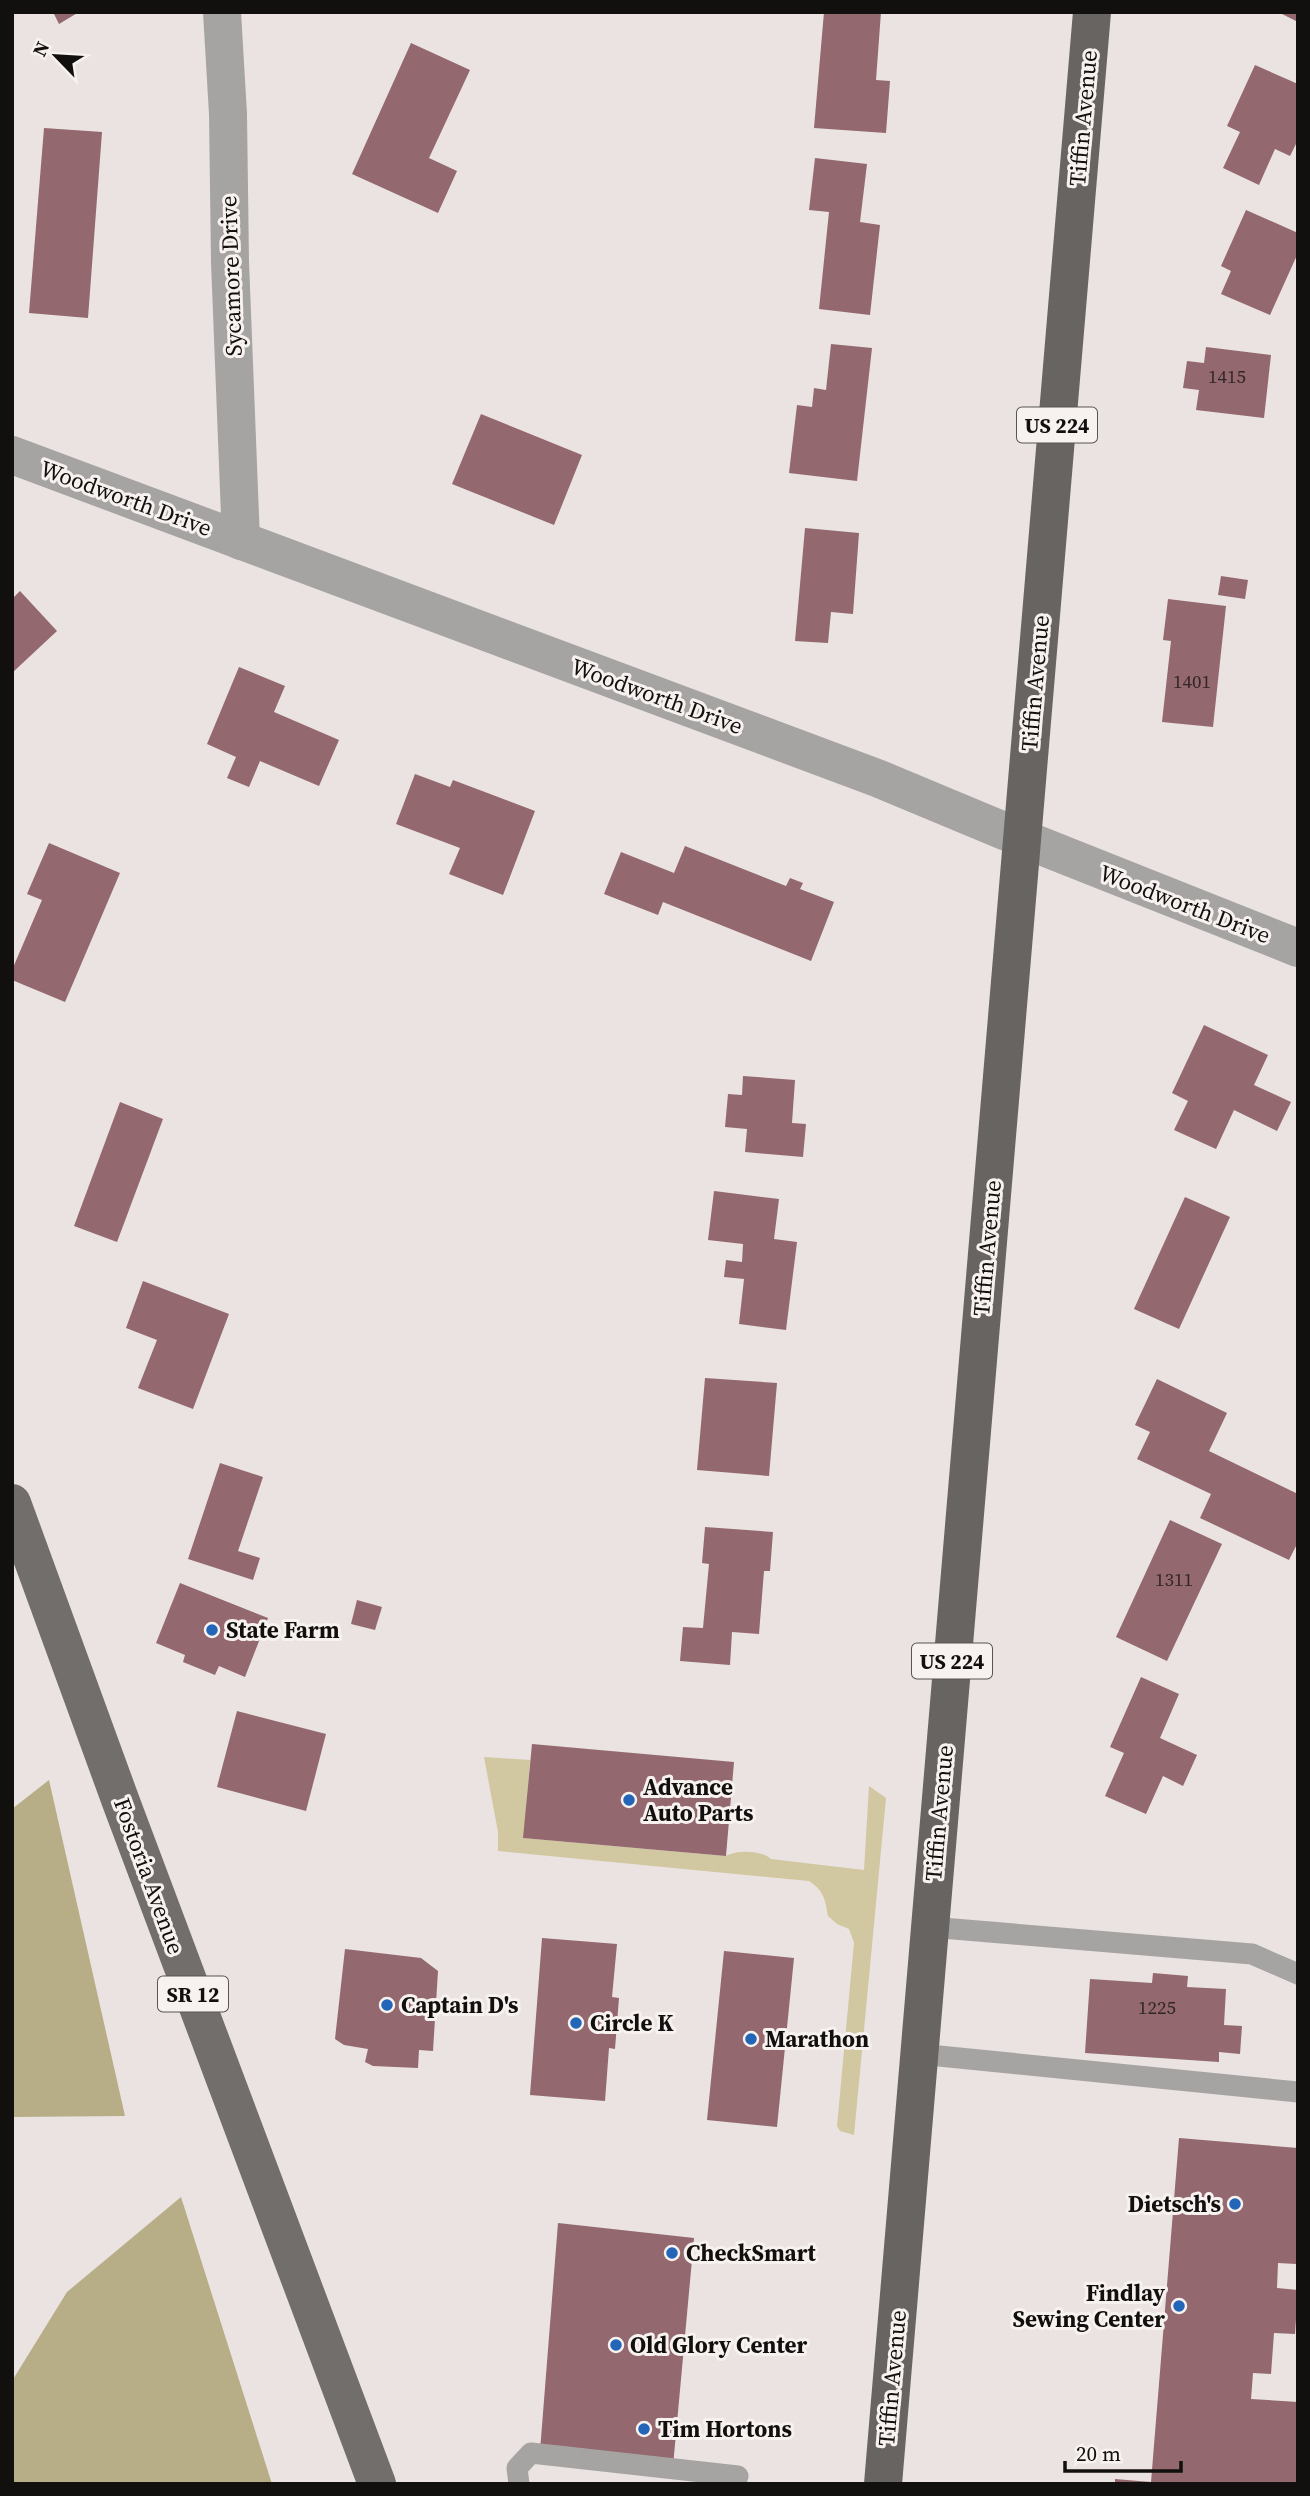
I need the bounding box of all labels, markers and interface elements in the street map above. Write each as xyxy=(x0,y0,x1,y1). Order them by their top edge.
north arrow xyxy=(21,21,91,91)
text: N xyxy=(26,37,55,61)
street label: Tiffin Avenue xyxy=(1061,49,1105,187)
street label: Sycamore Drive xyxy=(212,195,250,357)
house number: 1415 xyxy=(1208,363,1246,389)
road number: US 224 xyxy=(1017,408,1097,442)
street label: Woodworth Drive xyxy=(36,452,216,544)
street label: Tiffin Avenue xyxy=(1013,614,1057,752)
street label: Woodworth Drive xyxy=(567,650,747,742)
house number: 1401 xyxy=(1173,668,1211,694)
street label: Woodworth Drive xyxy=(1095,857,1275,951)
street label: Tiffin Avenue xyxy=(965,1179,1009,1317)
house number: 1311 xyxy=(1155,1566,1193,1592)
place label: State Farm xyxy=(226,1614,340,1646)
marker: State Farm xyxy=(204,1622,220,1638)
road number: US 224 xyxy=(912,1644,992,1678)
street label: Tiffin Avenue xyxy=(917,1744,961,1882)
place label: Advance Auto Parts xyxy=(643,1771,753,1829)
marker: Advance Auto Parts xyxy=(621,1792,637,1808)
street label: Fostoria Avenue xyxy=(106,1793,192,1959)
road number: SR 12 xyxy=(158,1976,228,2011)
place label: Captain D's xyxy=(401,1989,519,2021)
house number: 1225 xyxy=(1138,1994,1176,2020)
marker: Captain D's xyxy=(379,1997,395,2013)
place label: Circle K xyxy=(590,2007,673,2039)
marker: Circle K xyxy=(568,2015,584,2031)
place label: Marathon xyxy=(765,2023,869,2055)
marker: Marathon xyxy=(743,2031,759,2047)
place label: Dietsch's xyxy=(1128,2188,1221,2220)
marker: Dietsch's xyxy=(1227,2196,1243,2212)
place label: CheckSmart xyxy=(686,2237,817,2269)
marker: CheckSmart xyxy=(664,2245,680,2261)
place label: Findlay Sewing Center xyxy=(1012,2277,1166,2335)
marker: Findlay Sewing Center xyxy=(1171,2298,1187,2314)
street label: Tiffin Avenue xyxy=(870,2309,914,2447)
place label: Old Glory Center xyxy=(630,2329,808,2361)
marker: Old Glory Center xyxy=(608,2337,624,2353)
place label: Tim Hortons xyxy=(658,2413,792,2445)
marker: Tim Hortons xyxy=(636,2421,652,2437)
scale bar xyxy=(1065,2430,1180,2474)
text: 20 m xyxy=(1076,2439,1121,2468)

